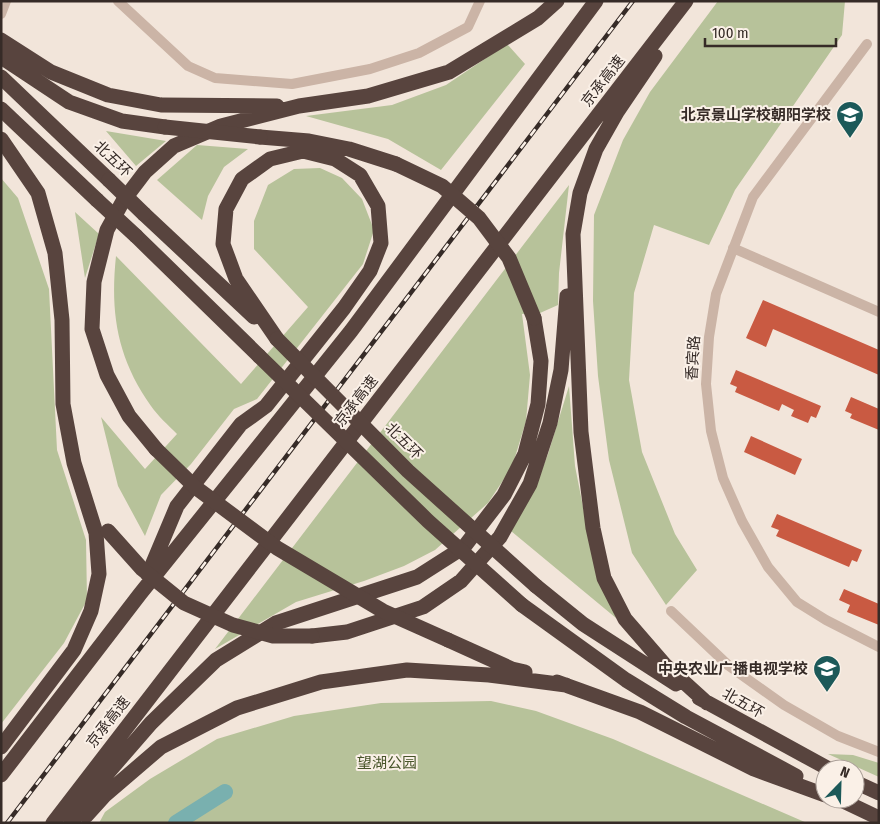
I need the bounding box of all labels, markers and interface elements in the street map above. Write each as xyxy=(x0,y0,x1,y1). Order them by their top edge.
scale bar xyxy=(705,15,836,47)
text: 100 m xyxy=(712,24,749,42)
street label: 京承高速 xyxy=(577,52,629,110)
school or university icon: 北京景山学校朝阳学校 xyxy=(835,100,865,139)
place label: 北京景山学校朝阳学校 xyxy=(681,106,831,124)
street label: 北五环 xyxy=(91,137,135,181)
street label: 香宾路 xyxy=(682,335,704,381)
street label: 京承高速 xyxy=(330,372,382,430)
street label: 北五环 xyxy=(382,419,426,463)
school or university icon: 中央农业广播电视学校 xyxy=(812,654,842,693)
place label: 中央农业广播电视学校 xyxy=(658,660,808,678)
street label: 北五环 xyxy=(719,684,767,722)
street label: 京承高速 xyxy=(82,693,134,751)
park label: 望湖公园 xyxy=(357,754,417,772)
north arrow xyxy=(815,759,865,809)
text: N xyxy=(838,763,852,782)

